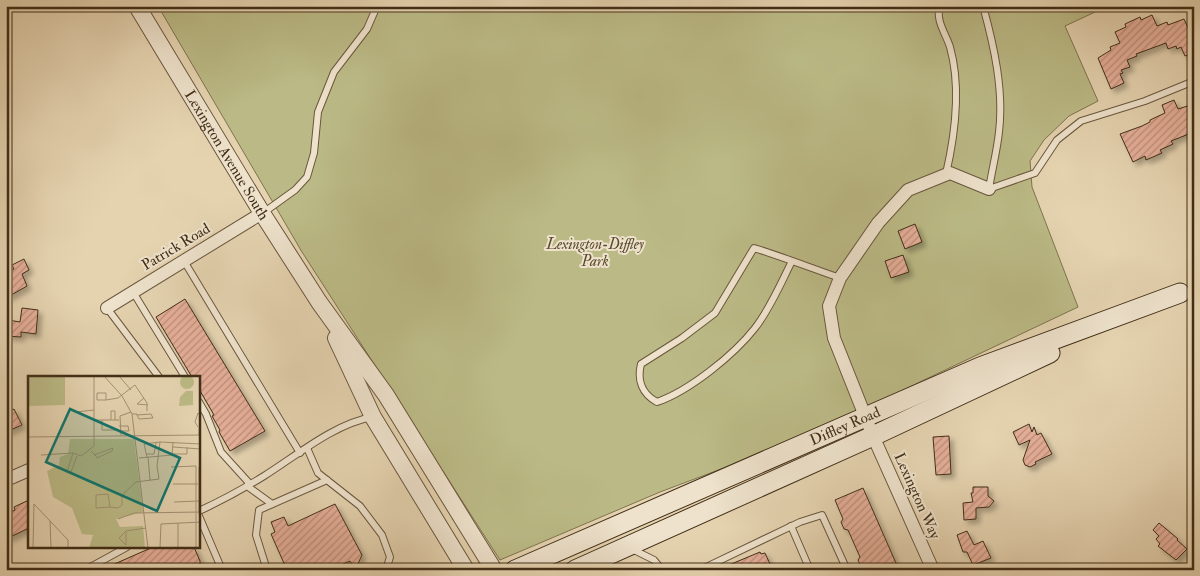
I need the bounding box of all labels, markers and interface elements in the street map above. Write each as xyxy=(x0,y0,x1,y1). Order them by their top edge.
street label: Lexington Avenue South xyxy=(180,86,274,224)
street label: Patrick Road xyxy=(138,219,214,275)
park label: Lexington-Diffley Park xyxy=(545,235,645,271)
inset map xyxy=(28,376,200,548)
street label: Diffley Road xyxy=(807,402,884,450)
street label: Lexington Way xyxy=(890,450,945,542)

